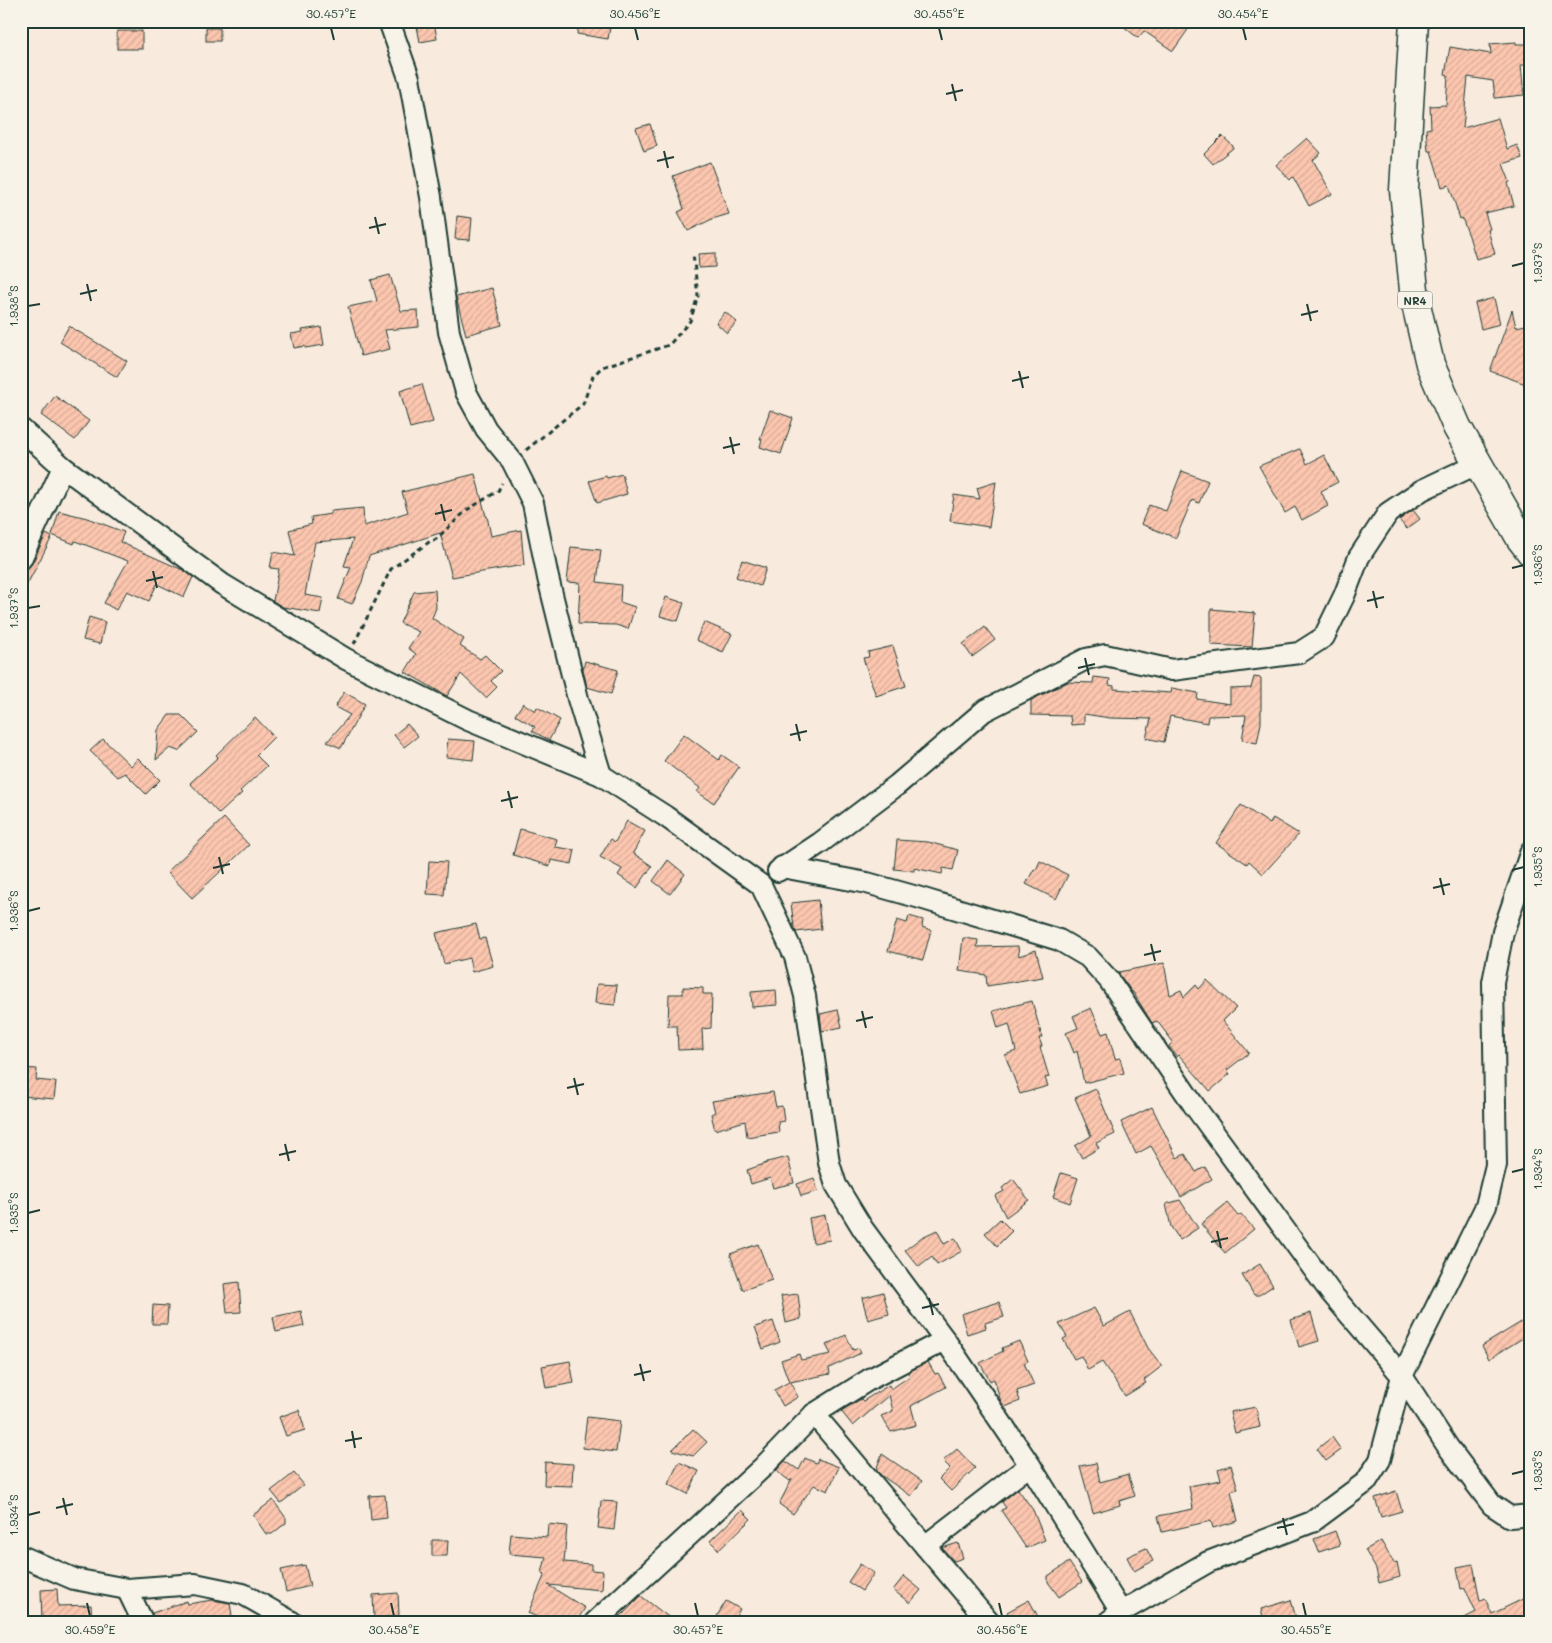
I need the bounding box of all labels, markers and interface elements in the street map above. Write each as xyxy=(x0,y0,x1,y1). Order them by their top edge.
text: 30.457°E xyxy=(306,5,356,21)
text: 30.456°E xyxy=(610,5,661,21)
text: 30.455°E xyxy=(914,5,964,21)
text: 30.454°E xyxy=(1218,5,1268,21)
text: 1.937°S xyxy=(1529,242,1545,284)
text: 1.938°S xyxy=(5,285,21,327)
road number: NR4 xyxy=(1398,292,1432,308)
text: 1.936°S xyxy=(1529,544,1545,586)
text: 1.937°S xyxy=(5,587,21,629)
text: 1.935°S xyxy=(1529,846,1545,888)
text: 1.936°S xyxy=(5,890,21,932)
text: 1.934°S xyxy=(1529,1148,1545,1190)
text: 1.935°S xyxy=(5,1192,21,1234)
text: 1.933°S xyxy=(1529,1450,1545,1492)
text: 1.934°S xyxy=(5,1494,21,1536)
text: 30.459°E xyxy=(65,1621,115,1637)
text: 30.458°E xyxy=(369,1621,420,1637)
text: 30.457°E xyxy=(673,1621,723,1637)
text: 30.456°E xyxy=(977,1621,1028,1637)
text: 30.455°E xyxy=(1281,1621,1331,1637)

